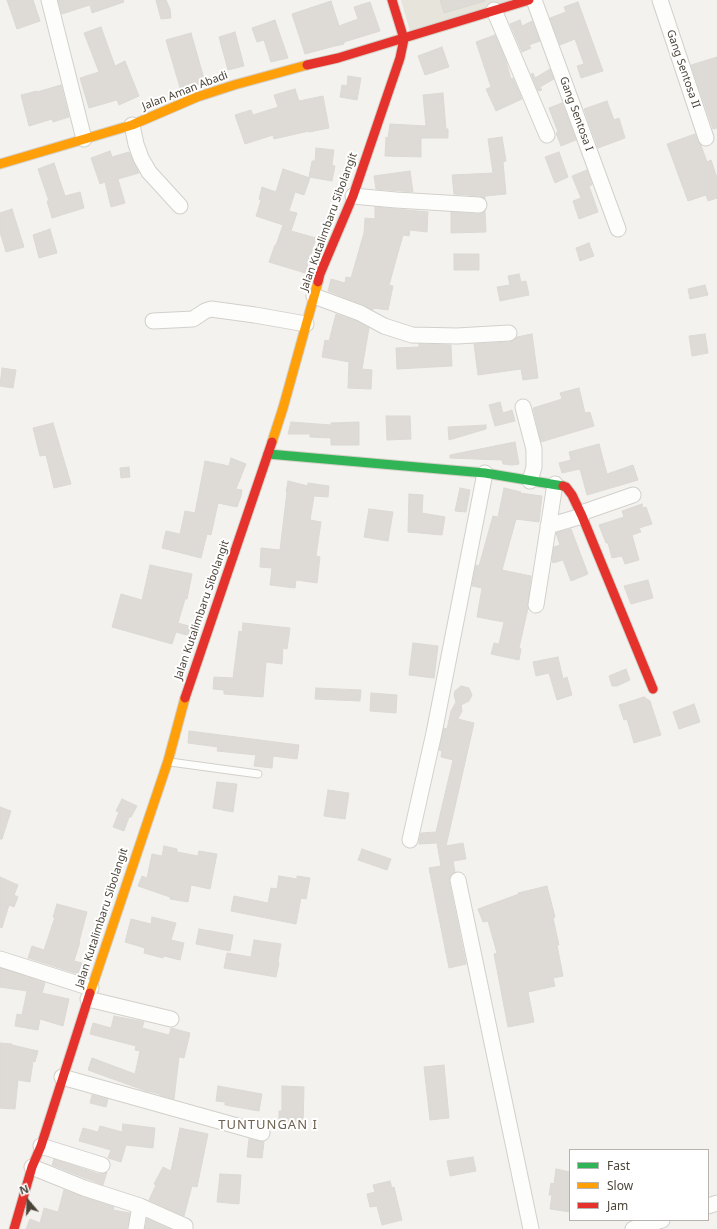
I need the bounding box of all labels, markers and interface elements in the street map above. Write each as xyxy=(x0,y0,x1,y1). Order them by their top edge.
street label: Gang Sentosa II xyxy=(663,28,703,110)
street label: Jalan Aman Abadi xyxy=(140,69,230,113)
street label: Gang Sentosa I xyxy=(556,75,596,153)
street label: Jalan Kutalimbaru Sibolangit xyxy=(298,151,360,293)
street label: Jalan Kutalimbaru Sibolangit xyxy=(172,539,232,681)
street label: Jalan Kutalimbaru Sibolangit xyxy=(73,846,131,990)
district label: TUNTUNGAN I xyxy=(218,1117,318,1133)
legend xyxy=(569,1149,709,1221)
text: Fast xyxy=(607,1157,630,1174)
text: Slow xyxy=(607,1177,633,1194)
north arrow xyxy=(8,1181,48,1221)
text: N xyxy=(17,1181,31,1198)
text: Jam xyxy=(607,1197,628,1214)

